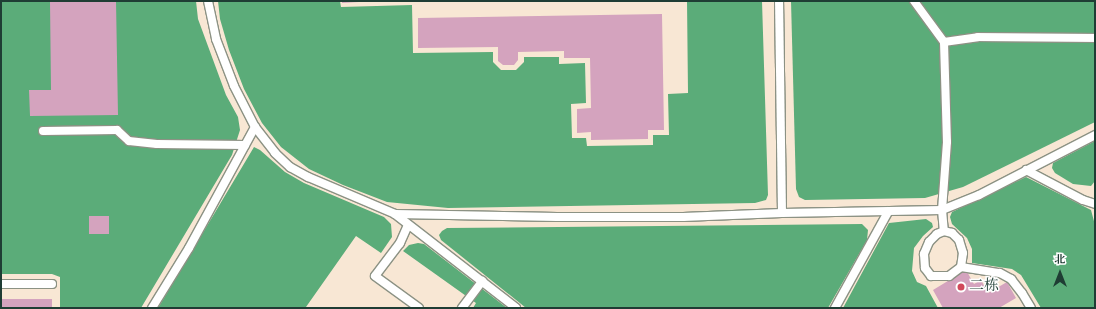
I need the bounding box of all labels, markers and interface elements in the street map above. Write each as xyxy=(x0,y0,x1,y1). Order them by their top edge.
north arrow xyxy=(1040,253,1080,293)
text: 北 xyxy=(1055,253,1066,268)
place label: 二栋 xyxy=(969,278,999,296)
marker: 二栋 xyxy=(956,282,966,292)

